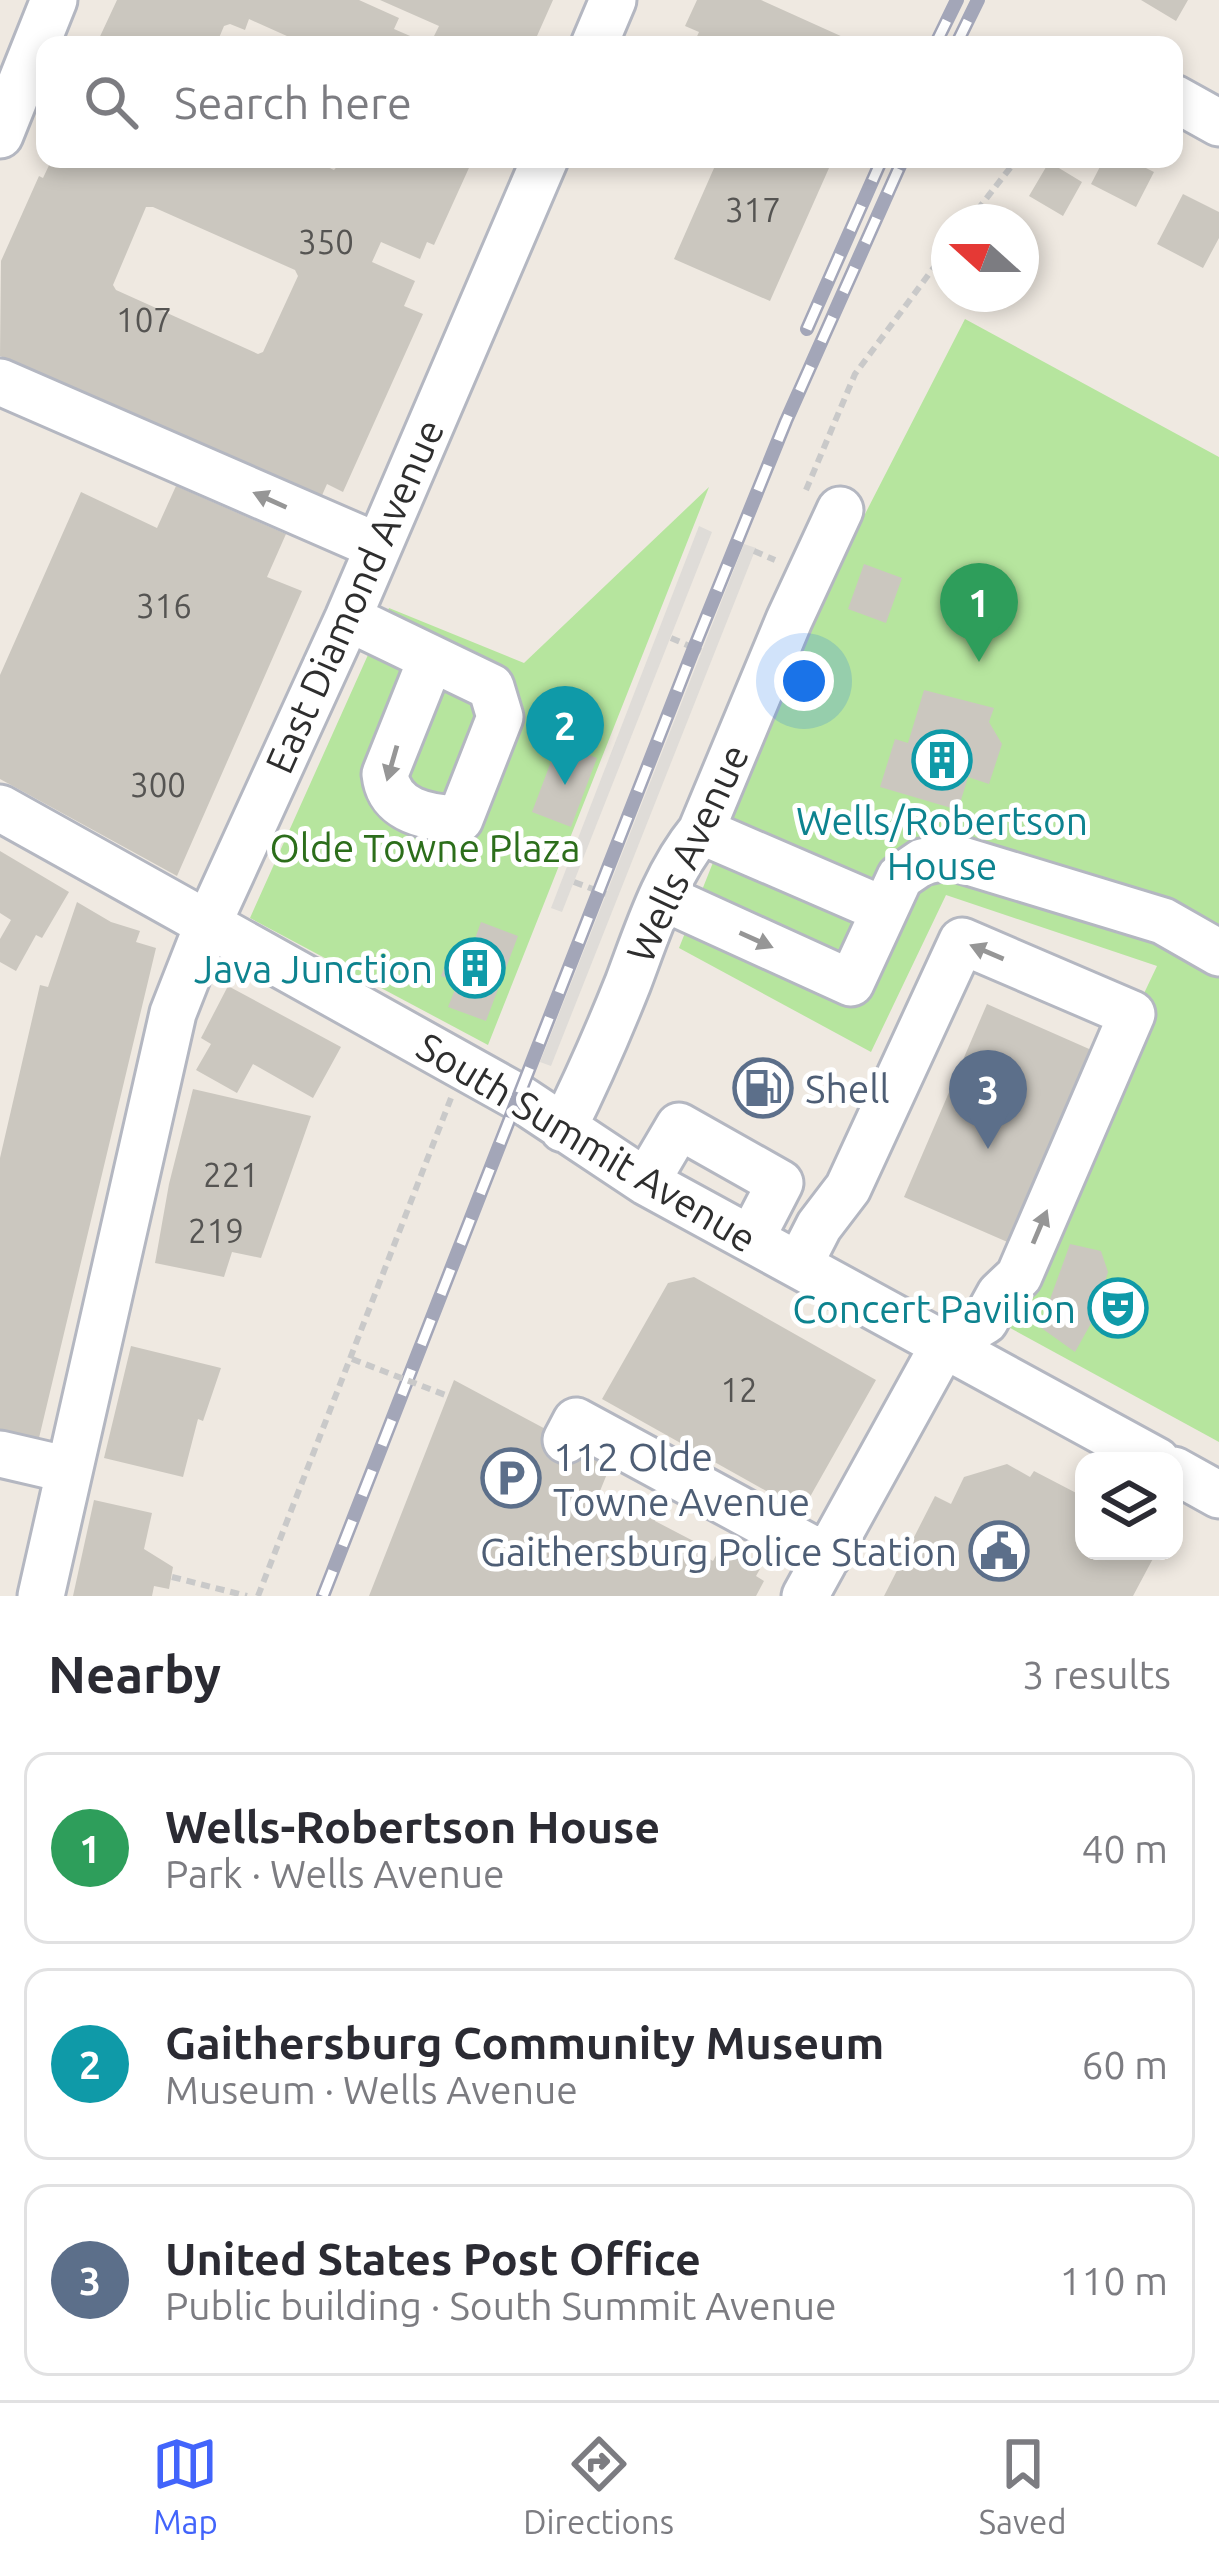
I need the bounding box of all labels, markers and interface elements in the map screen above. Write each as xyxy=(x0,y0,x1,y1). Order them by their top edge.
search box xyxy=(36,36,1183,168)
icon: search xyxy=(78,69,144,135)
text: Search here xyxy=(174,77,412,128)
house number: 317 xyxy=(725,191,781,228)
north arrow xyxy=(931,204,1039,312)
house number: 350 xyxy=(298,223,354,260)
house number: 107 xyxy=(116,301,172,338)
street label: East Diamond Avenue xyxy=(257,413,451,779)
one-way arrow xyxy=(252,489,287,509)
pin: 1 xyxy=(940,563,1018,662)
house number: 316 xyxy=(136,587,192,624)
your location xyxy=(774,651,834,711)
pin: 2 xyxy=(526,686,604,785)
building icon: Wells/Robertson House xyxy=(911,729,973,791)
street label: Wells Avenue xyxy=(618,738,756,968)
one-way arrow xyxy=(381,744,400,781)
house number: 300 xyxy=(130,766,186,803)
place label: Wells/Robertson House xyxy=(796,799,1088,887)
park label: Olde Towne Plaza xyxy=(270,826,580,869)
one-way arrow xyxy=(739,930,774,950)
building icon: Java Junction xyxy=(444,937,506,999)
one-way arrow xyxy=(969,941,1004,961)
place label: Java Junction xyxy=(194,947,433,990)
street label: South Summit Avenue xyxy=(410,1024,764,1260)
pin: 3 xyxy=(949,1050,1027,1149)
fuel station icon: Shell xyxy=(732,1057,794,1119)
place label: Shell xyxy=(805,1067,890,1110)
house number: 221 xyxy=(203,1156,259,1193)
one-way arrow xyxy=(1031,1209,1050,1245)
house number: 219 xyxy=(188,1212,244,1249)
theatre icon: Concert Pavilion xyxy=(1087,1277,1149,1339)
place label: Concert Pavilion xyxy=(792,1287,1076,1330)
house number: 12 xyxy=(720,1371,758,1408)
place label: 112 Olde Towne Avenue xyxy=(553,1435,810,1523)
parking icon: 112 Olde Towne Avenue xyxy=(480,1447,542,1509)
map controls xyxy=(1075,1452,1183,1560)
button: layers xyxy=(1075,1452,1183,1560)
public building icon: Gaithersburg Police Station xyxy=(968,1520,1030,1582)
place label: Gaithersburg Police Station xyxy=(480,1530,957,1573)
text: Nearby xyxy=(48,1645,221,1703)
text: 3 results xyxy=(1022,1653,1171,1696)
text: Wells-Robertson House xyxy=(165,1801,660,1852)
text: 1 xyxy=(79,1827,101,1870)
text: 40 m xyxy=(1081,1827,1168,1870)
text: Park · Wells Avenue xyxy=(165,1852,505,1895)
text: Gaithersburg Community Museum xyxy=(165,2017,884,2068)
text: 2 xyxy=(79,2043,101,2086)
text: 60 m xyxy=(1081,2043,1168,2086)
text: Museum · Wells Avenue xyxy=(165,2068,578,2111)
text: United States Post Office xyxy=(165,2233,701,2284)
text: 3 xyxy=(79,2259,101,2302)
text: 110 m xyxy=(1059,2259,1168,2302)
text: Public building · South Summit Avenue xyxy=(165,2284,837,2327)
tab: Map xyxy=(152,2431,218,2540)
tab: Directions xyxy=(523,2431,674,2540)
tab: Saved xyxy=(979,2431,1067,2540)

